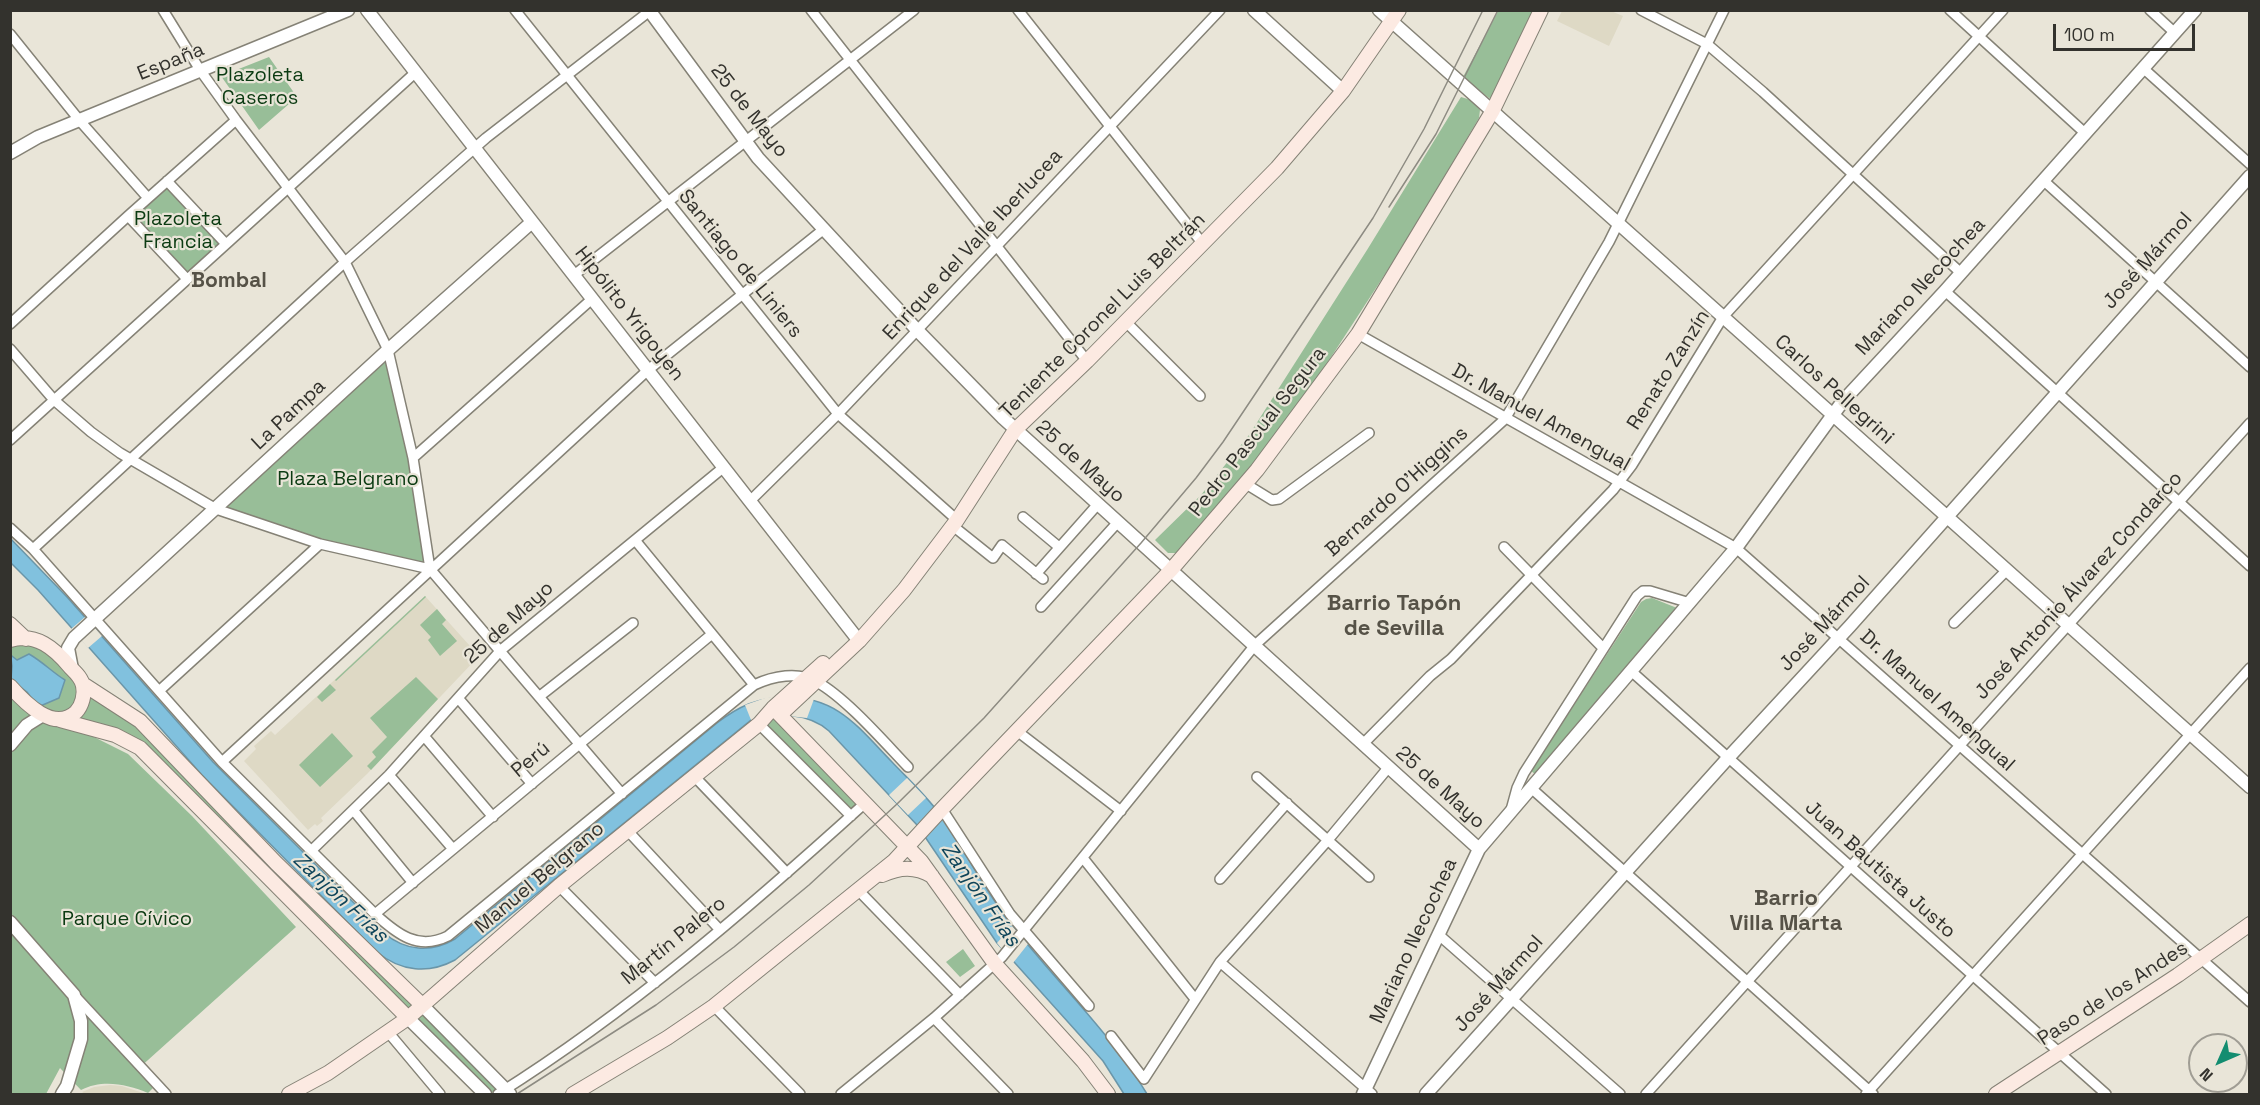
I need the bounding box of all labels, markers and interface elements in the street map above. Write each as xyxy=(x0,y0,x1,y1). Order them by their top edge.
scale bar xyxy=(2056,12,2198,50)
text: 100 m xyxy=(2064,23,2115,46)
street label: España xyxy=(134,38,208,86)
street label: 25 de Mayo xyxy=(705,59,793,163)
park label: Plazoleta Caseros xyxy=(216,64,304,111)
street label: Enrique del Valle Iberlucea xyxy=(878,145,1068,345)
street label: Santiago de Liniers xyxy=(673,185,807,343)
park label: Plazoleta Francia xyxy=(134,208,222,255)
street label: Teniente Coronel Luis Beltrán xyxy=(995,208,1211,424)
street label: José Mármol xyxy=(2098,208,2198,314)
street label: Mariano Necochea xyxy=(1851,213,1991,361)
street label: Hipólito Yrigoyen xyxy=(569,242,689,386)
district label: Bombal xyxy=(191,268,267,294)
street label: Renato Zanzín xyxy=(1623,306,1715,434)
street label: Carlos Pellegrini xyxy=(1769,330,1899,450)
street label: Pedro Pascual Segura xyxy=(1184,342,1332,522)
street label: Dr. Manuel Amengual xyxy=(1448,359,1634,477)
street label: La Pampa xyxy=(247,375,331,455)
street label: 25 de Mayo xyxy=(1030,416,1130,508)
street label: Bernardo O'Higgins xyxy=(1321,422,1473,562)
street label: José Antonio Álvarez Condarco xyxy=(1970,467,2188,705)
park label: Plaza Belgrano xyxy=(277,468,419,492)
street label: José Mármol xyxy=(1775,571,1875,677)
street label: 25 de Mayo xyxy=(459,577,559,669)
district label: Barrio Tapón de Sevilla xyxy=(1327,591,1461,642)
street label: Dr. Manuel Amengual xyxy=(1855,625,2019,777)
street label: Perú xyxy=(507,737,555,783)
street label: 25 de Mayo xyxy=(1390,742,1490,834)
street label: Juan Bautista Justo xyxy=(1800,796,1960,944)
street label: Manuel Belgrano xyxy=(471,817,609,939)
water label: Zanjón Frías xyxy=(935,838,1025,952)
water label: Zanjón Frías xyxy=(287,848,393,948)
street label: Mariano Necochea xyxy=(1365,855,1463,1027)
district label: Barrio Villa Marta xyxy=(1729,886,1843,938)
street label: Martín Palero xyxy=(617,892,731,990)
park label: Parque Cívico xyxy=(62,908,192,932)
street label: José Mármol xyxy=(1449,931,1549,1037)
street label: Paso de los Andes xyxy=(2033,937,2193,1051)
north arrow xyxy=(2188,1033,2248,1093)
text: N xyxy=(2195,1063,2218,1086)

